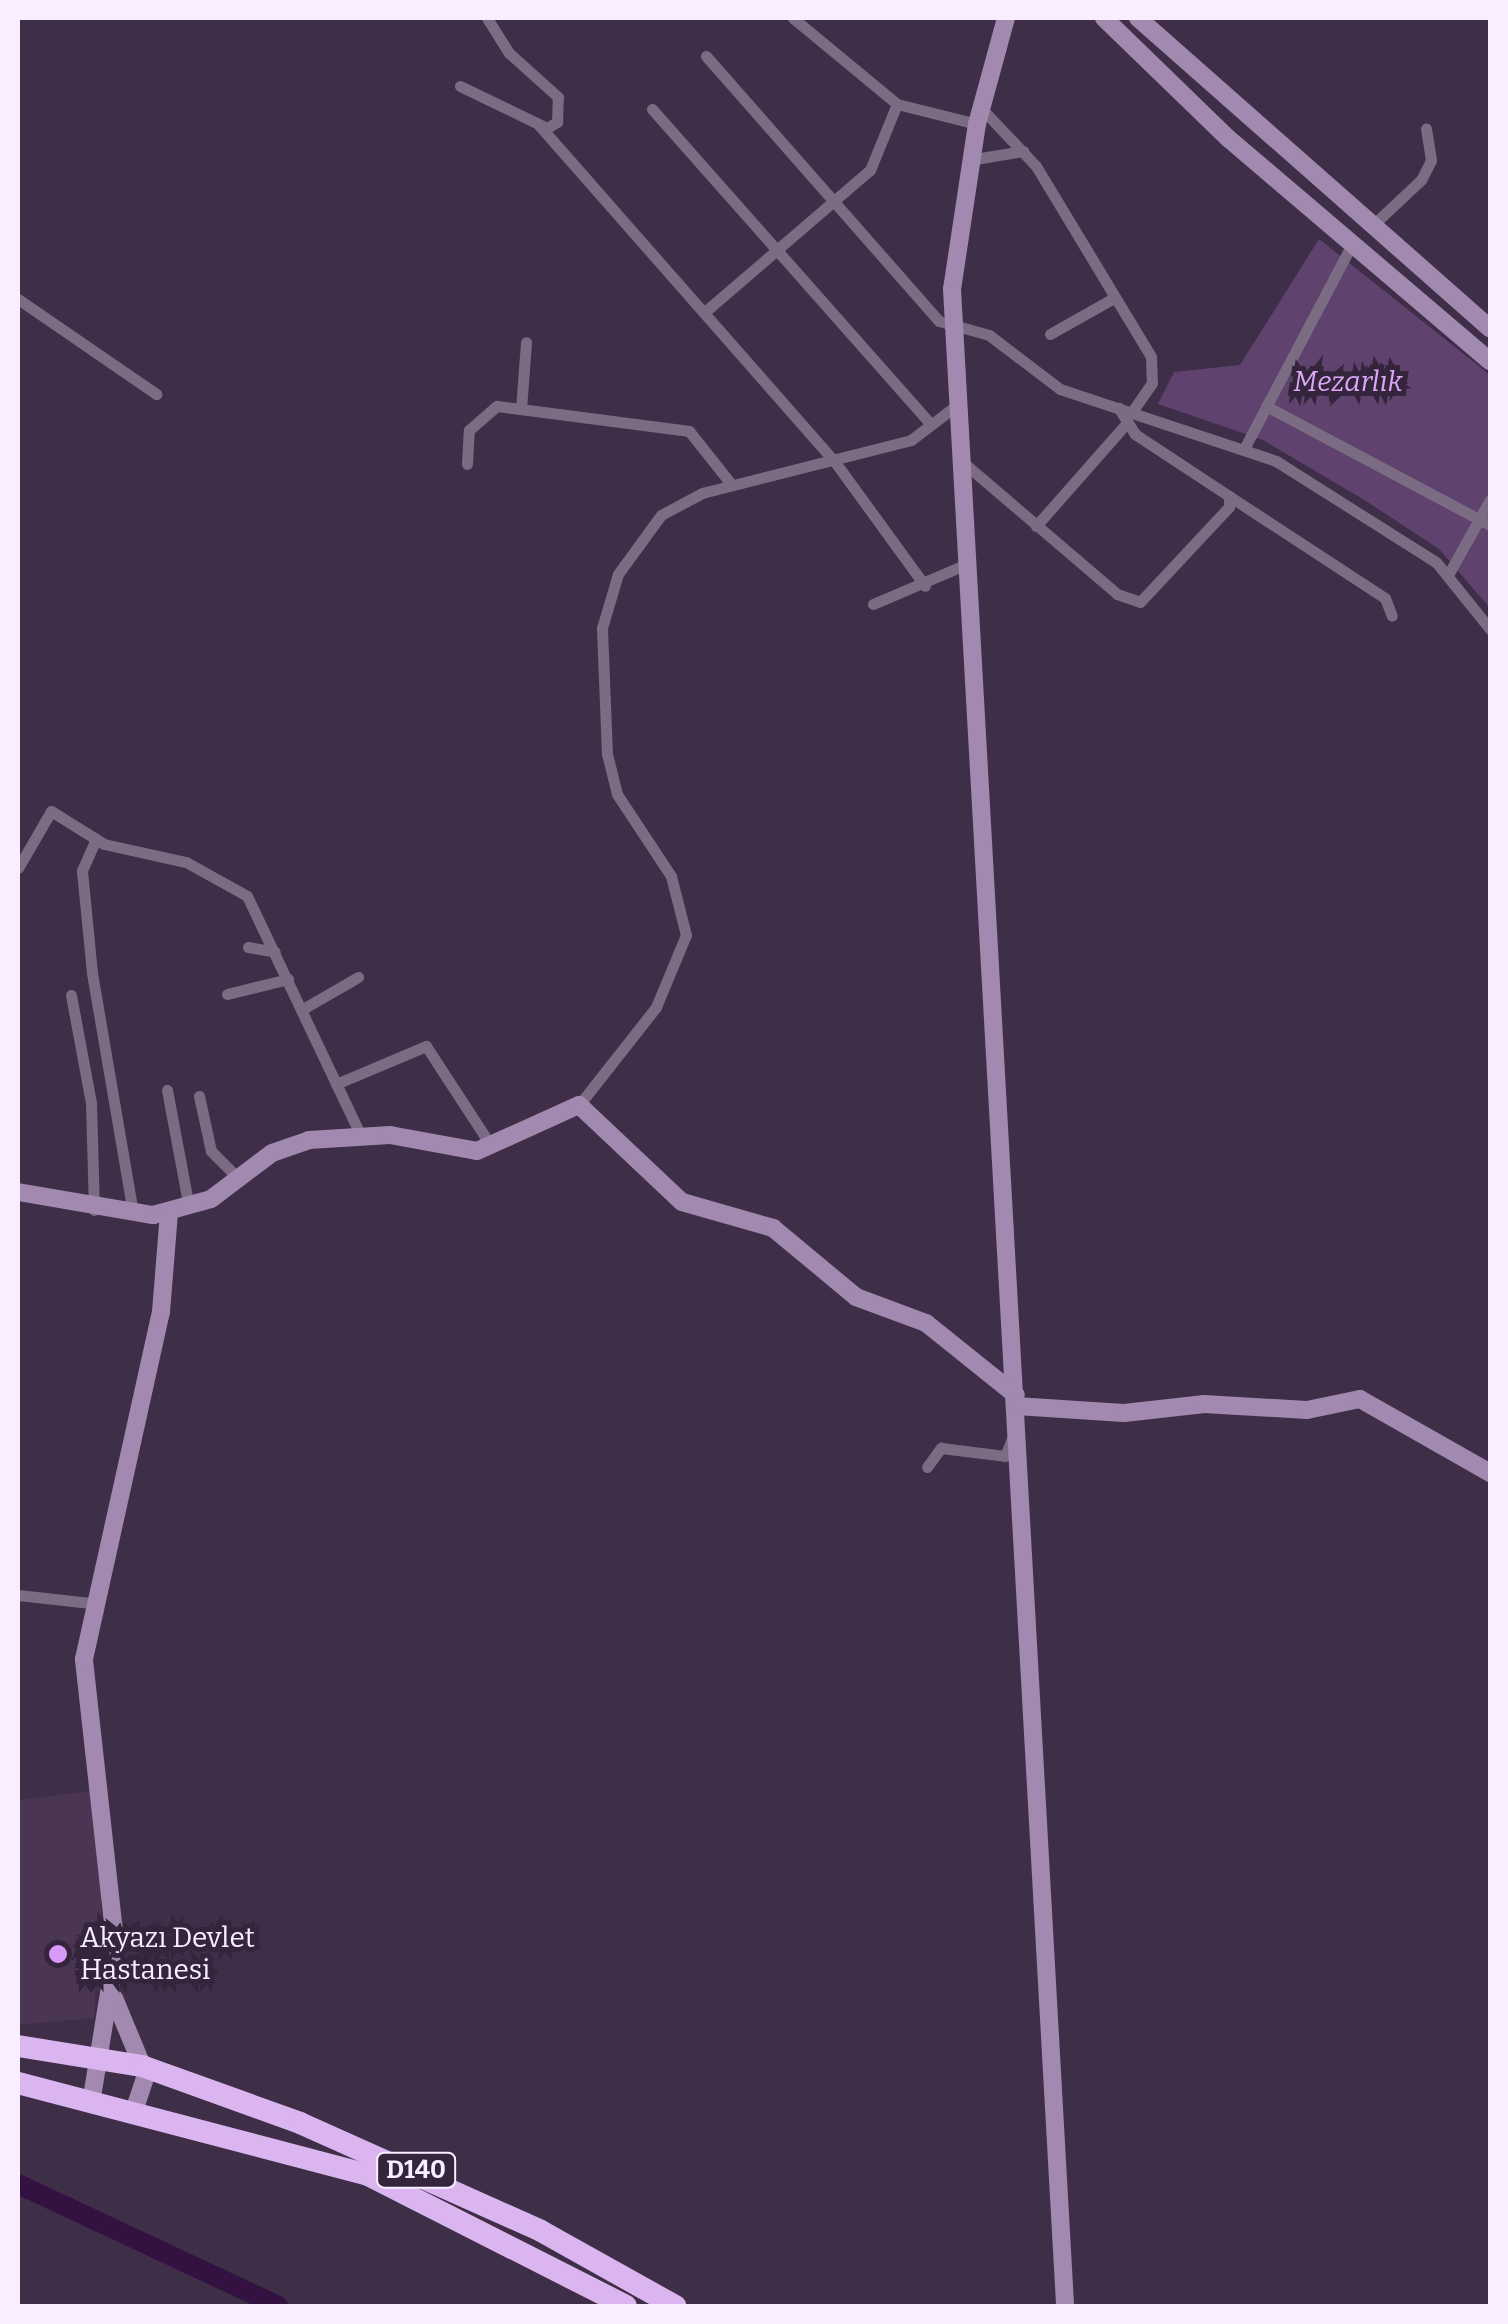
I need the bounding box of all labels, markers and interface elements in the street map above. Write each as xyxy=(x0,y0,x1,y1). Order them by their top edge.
park label: Mezarlık xyxy=(1293,365,1403,399)
place label: Akyazı Devlet Hastanesi xyxy=(80,1921,255,1987)
marker: Akyazı Devlet Hastanesi xyxy=(45,1941,71,1967)
road number: D140 xyxy=(376,2150,456,2190)

